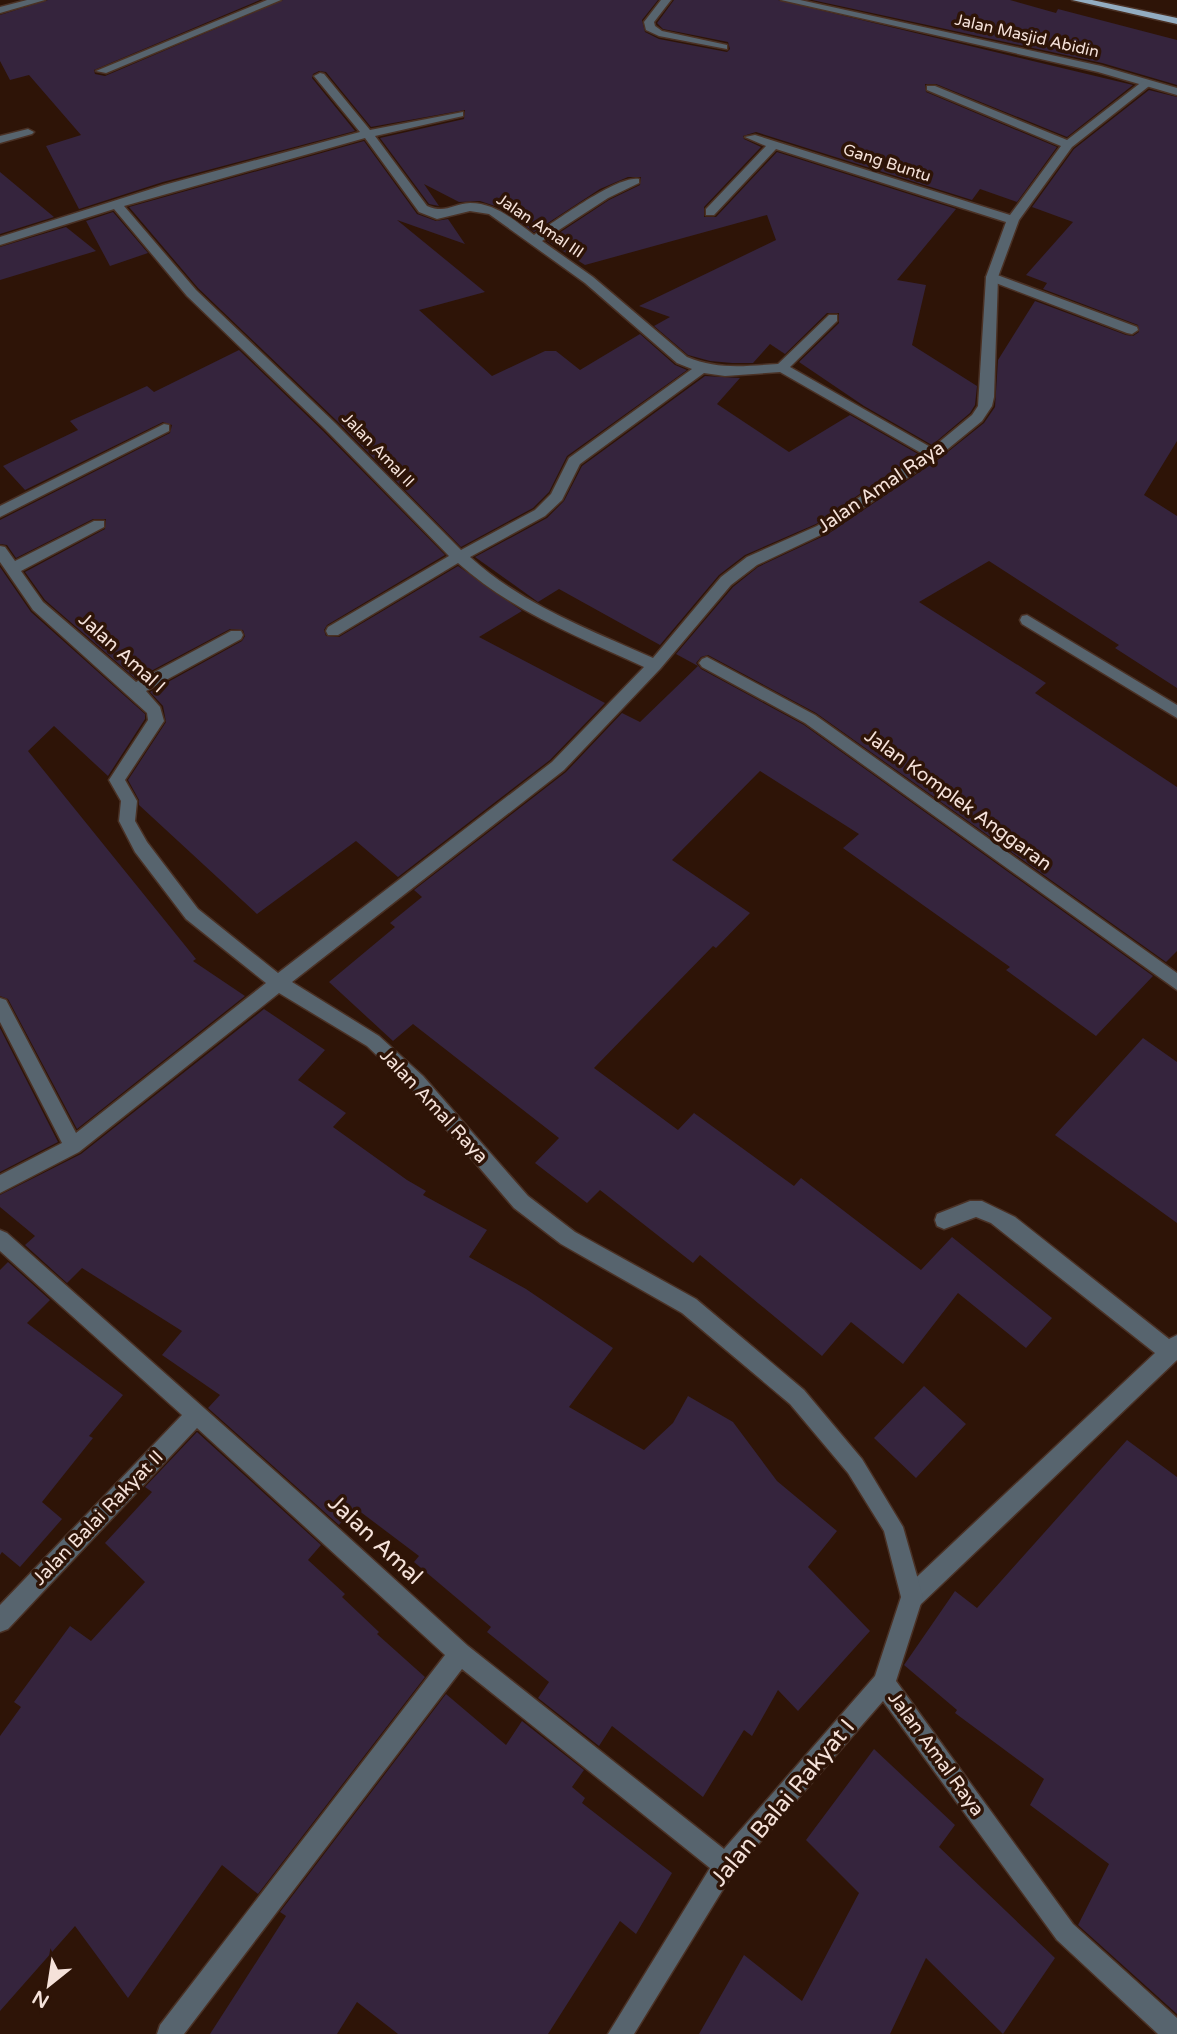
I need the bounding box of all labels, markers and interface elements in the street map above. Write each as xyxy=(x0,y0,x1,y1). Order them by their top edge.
street label: Jalan Masjid Abidin xyxy=(953,10,1101,62)
street label: Gang Buntu xyxy=(841,139,933,187)
street label: Jalan Amal III xyxy=(493,190,587,262)
street label: Jalan Amal II xyxy=(337,408,419,492)
street label: Jalan Amal Raya xyxy=(813,436,949,538)
street label: Jalan Amal I xyxy=(74,608,170,698)
street label: Jalan Komplek Anggaran xyxy=(860,725,1056,875)
street label: Jalan Amal Raya xyxy=(375,1044,493,1168)
street label: Jalan Balai Rakyat II xyxy=(28,1446,168,1590)
street label: Jalan Amal xyxy=(322,1489,428,1591)
street label: Jalan Amal Raya xyxy=(884,1688,988,1820)
street label: Jalan Balai Rakyat I xyxy=(705,1714,861,1892)
north arrow xyxy=(14,1950,84,2020)
text: N xyxy=(29,1986,53,2012)

